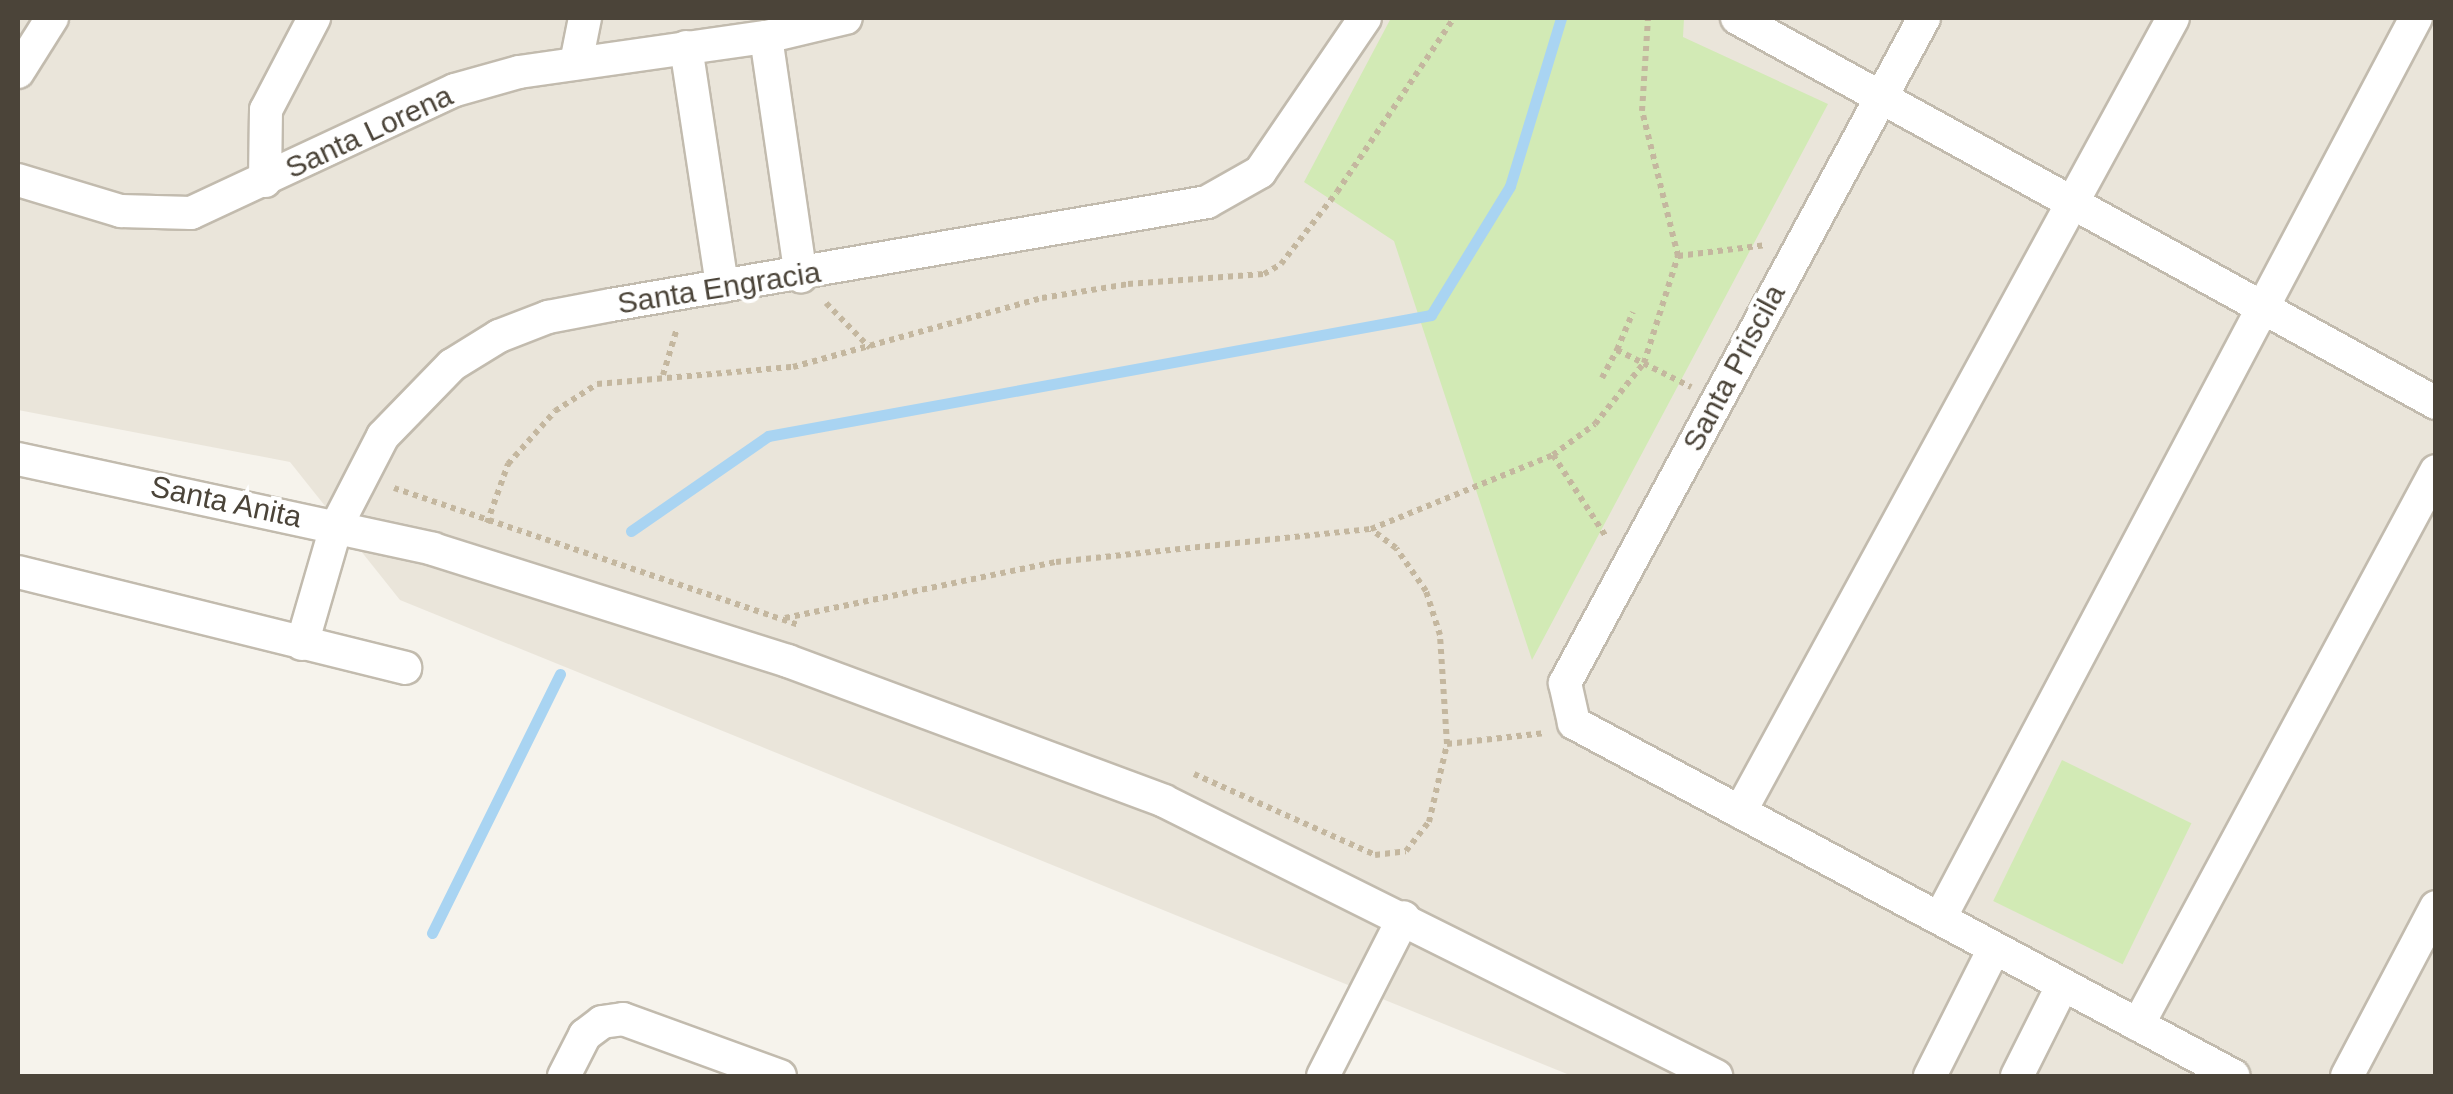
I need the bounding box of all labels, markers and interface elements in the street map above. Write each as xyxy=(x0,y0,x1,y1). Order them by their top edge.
street label: Santa Lorena xyxy=(280,78,458,186)
street label: Santa Engracia xyxy=(615,254,823,322)
street label: Santa Priscila xyxy=(1675,279,1793,457)
street label: Santa Anita xyxy=(146,468,306,536)

